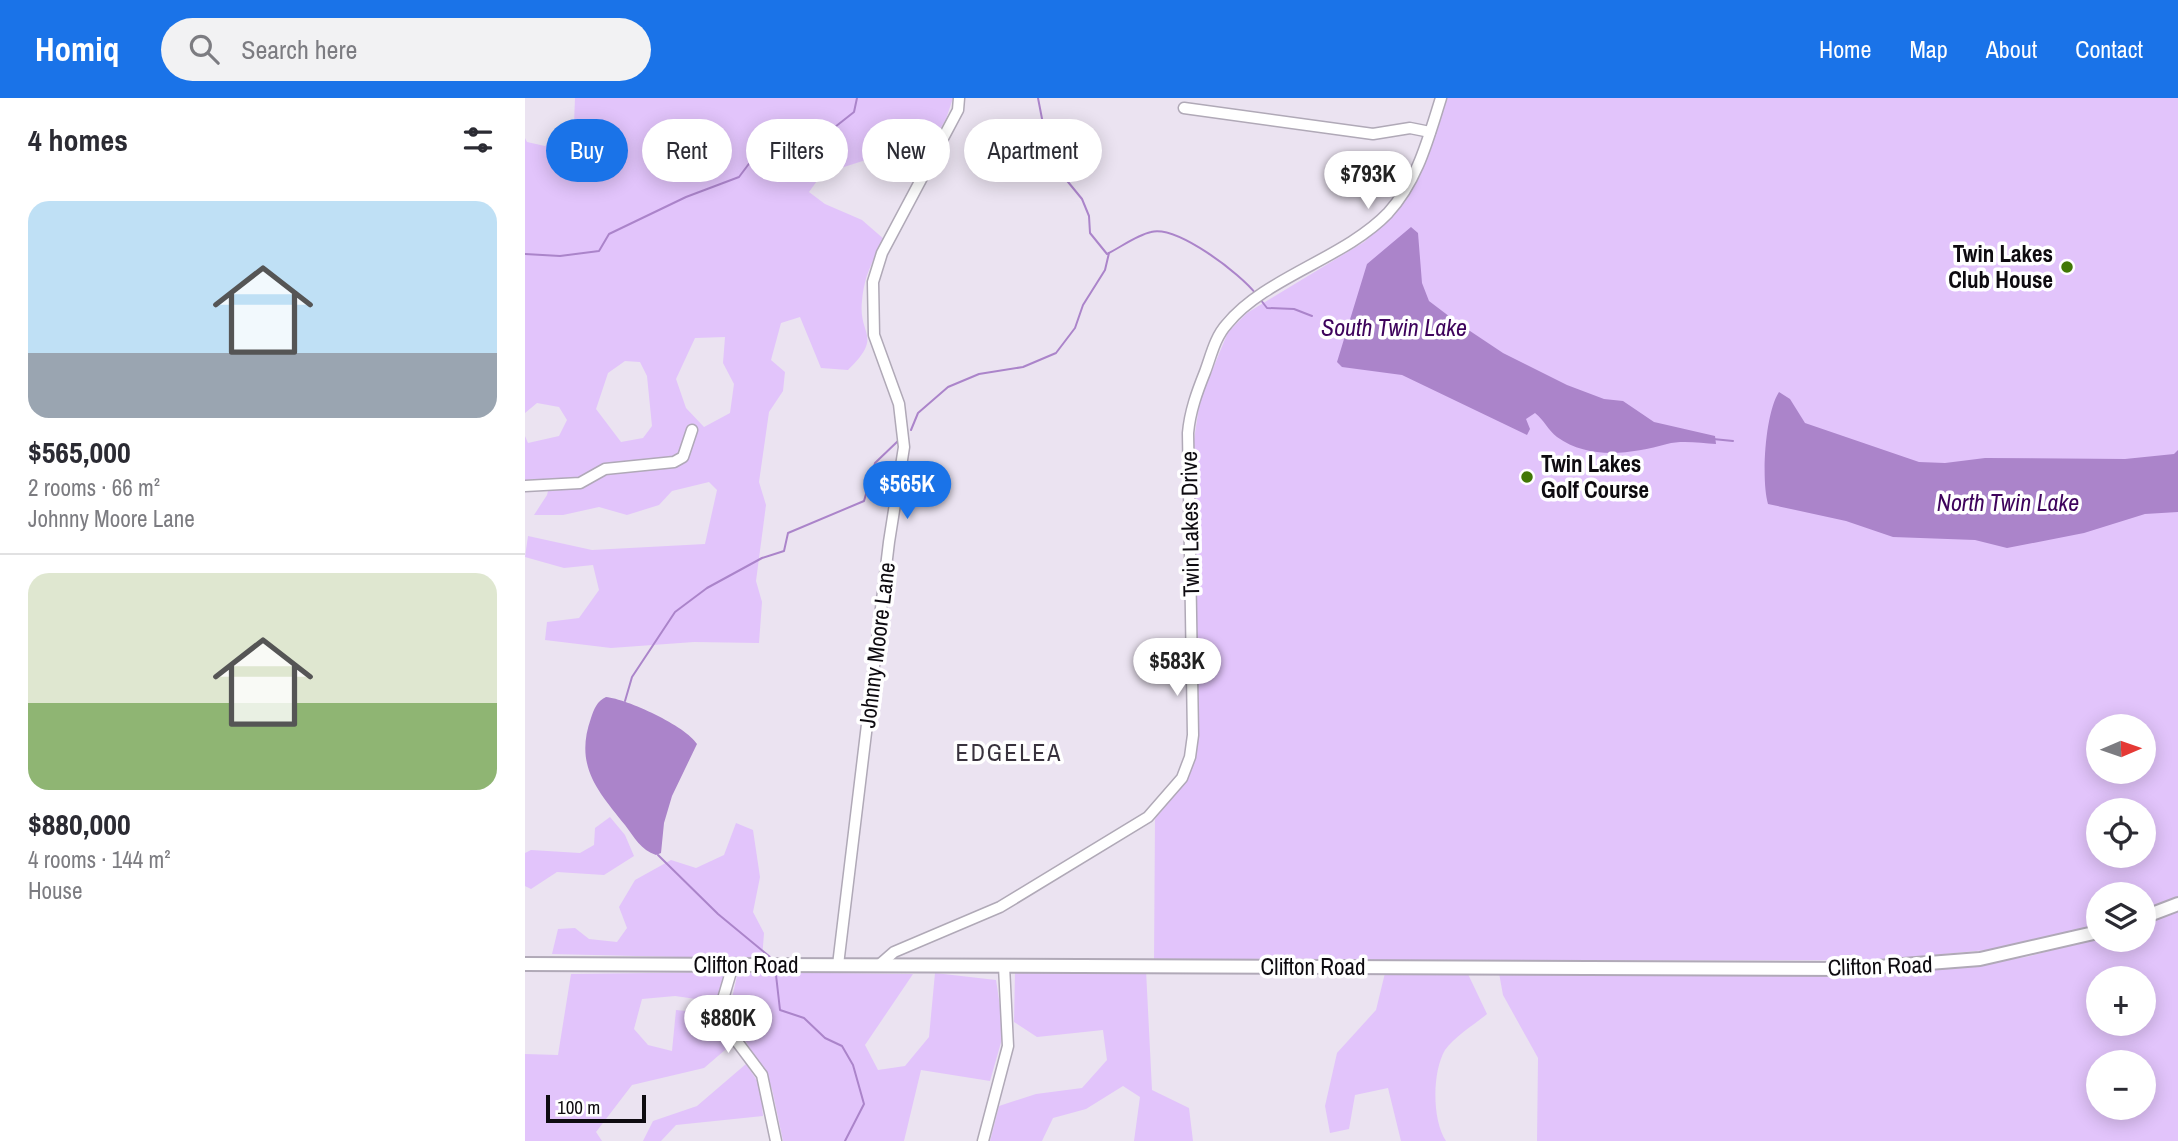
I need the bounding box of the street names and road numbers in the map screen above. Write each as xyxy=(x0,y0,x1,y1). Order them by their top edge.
street label: Twin Lakes Drive xyxy=(1173,451,1206,597)
street label: Johnny Moore Lane xyxy=(851,560,902,730)
street label: Clifton Road xyxy=(1827,948,1933,983)
street label: Clifton Road xyxy=(694,949,798,980)
street label: Clifton Road xyxy=(1261,951,1365,982)

